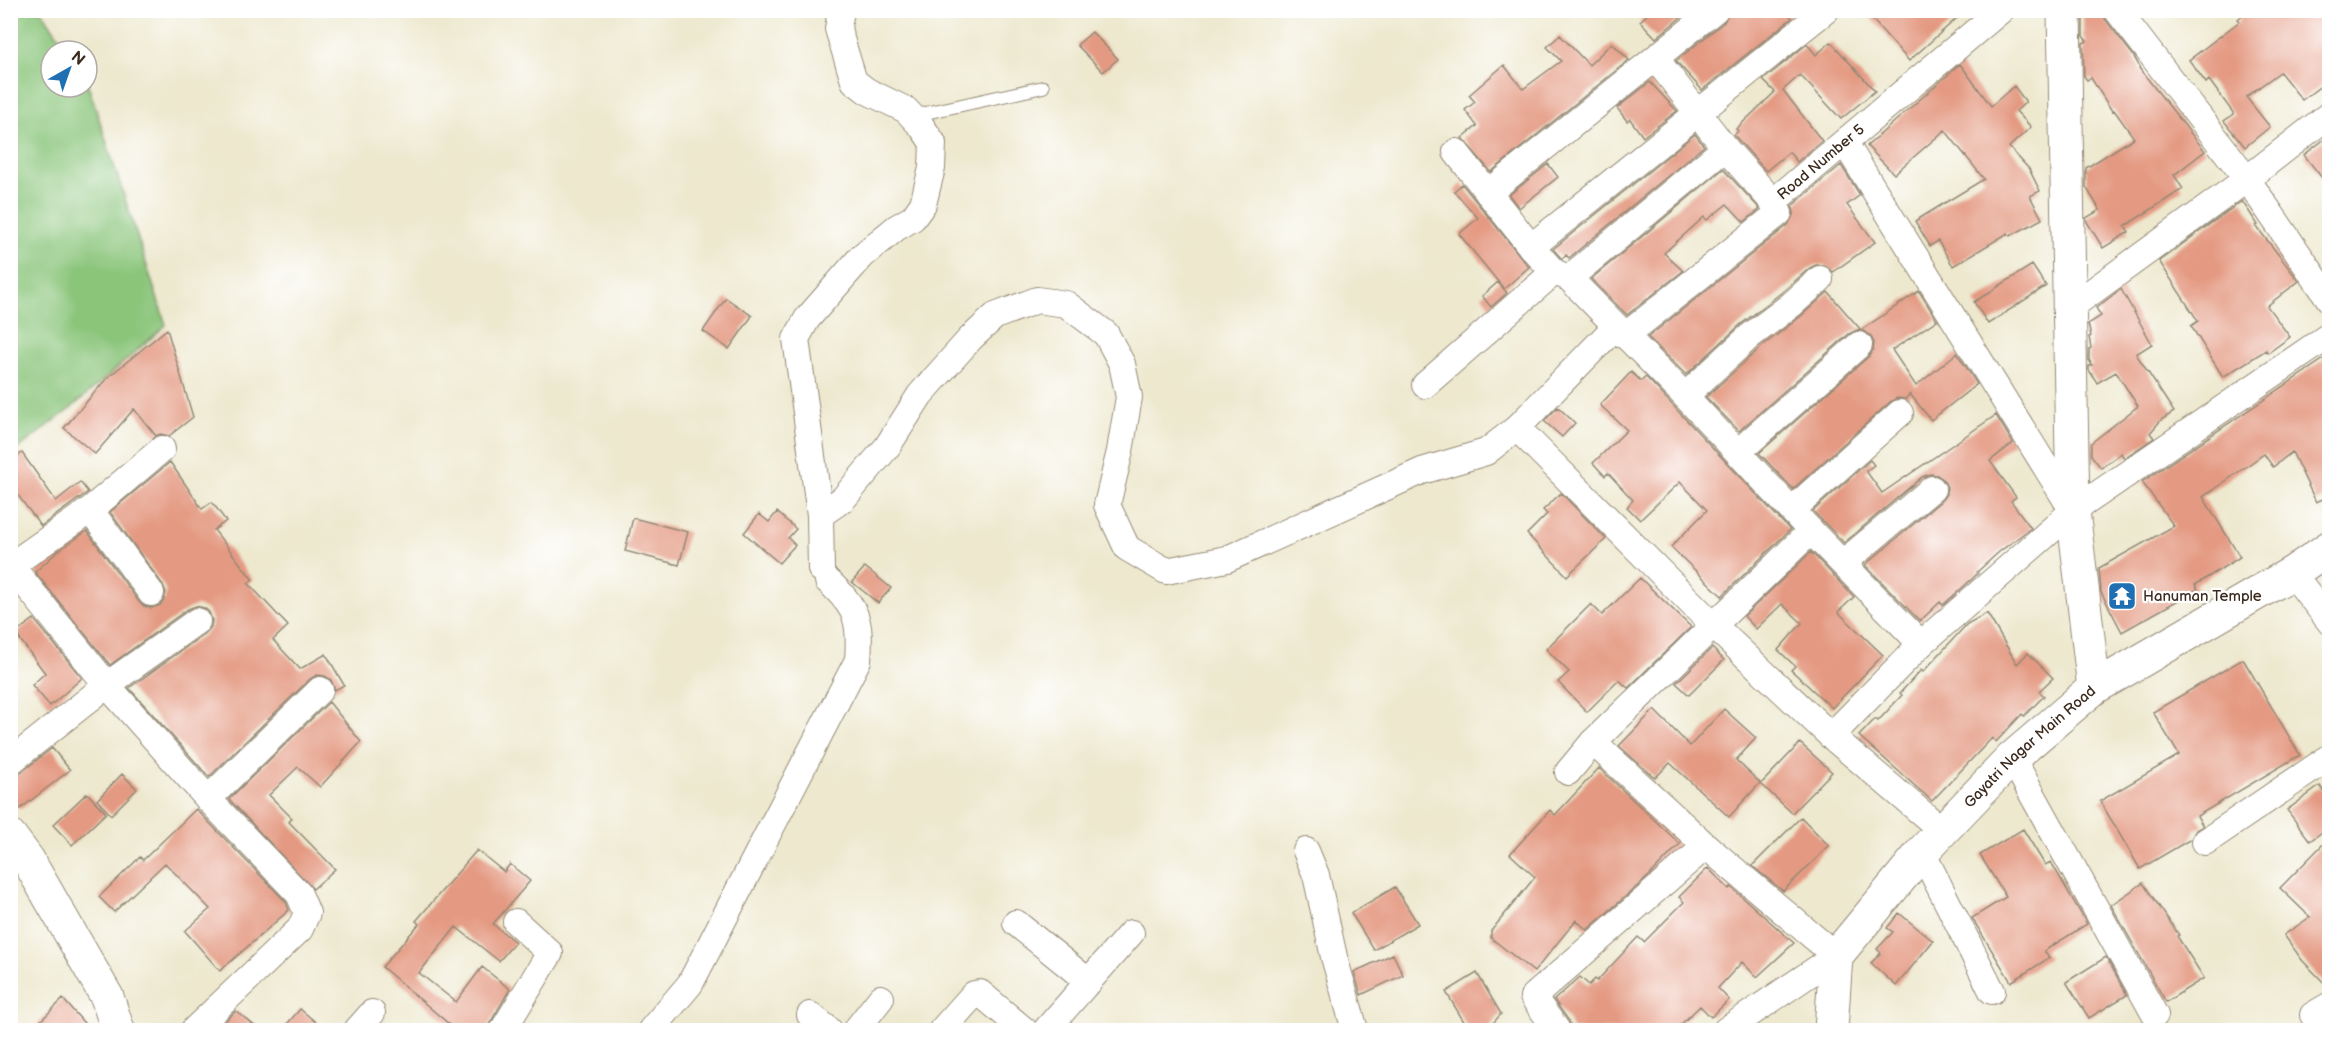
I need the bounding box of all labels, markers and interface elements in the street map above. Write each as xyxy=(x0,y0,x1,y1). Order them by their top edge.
north arrow xyxy=(39,39,99,99)
text: N xyxy=(67,48,88,70)
street label: Road Number 5 xyxy=(1774,120,1868,204)
temple icon: Hanuman Temple xyxy=(2106,580,2138,612)
place label: Hanuman Temple xyxy=(2143,587,2262,606)
street label: Gayatri Nagar Main Road xyxy=(1960,682,2100,812)

